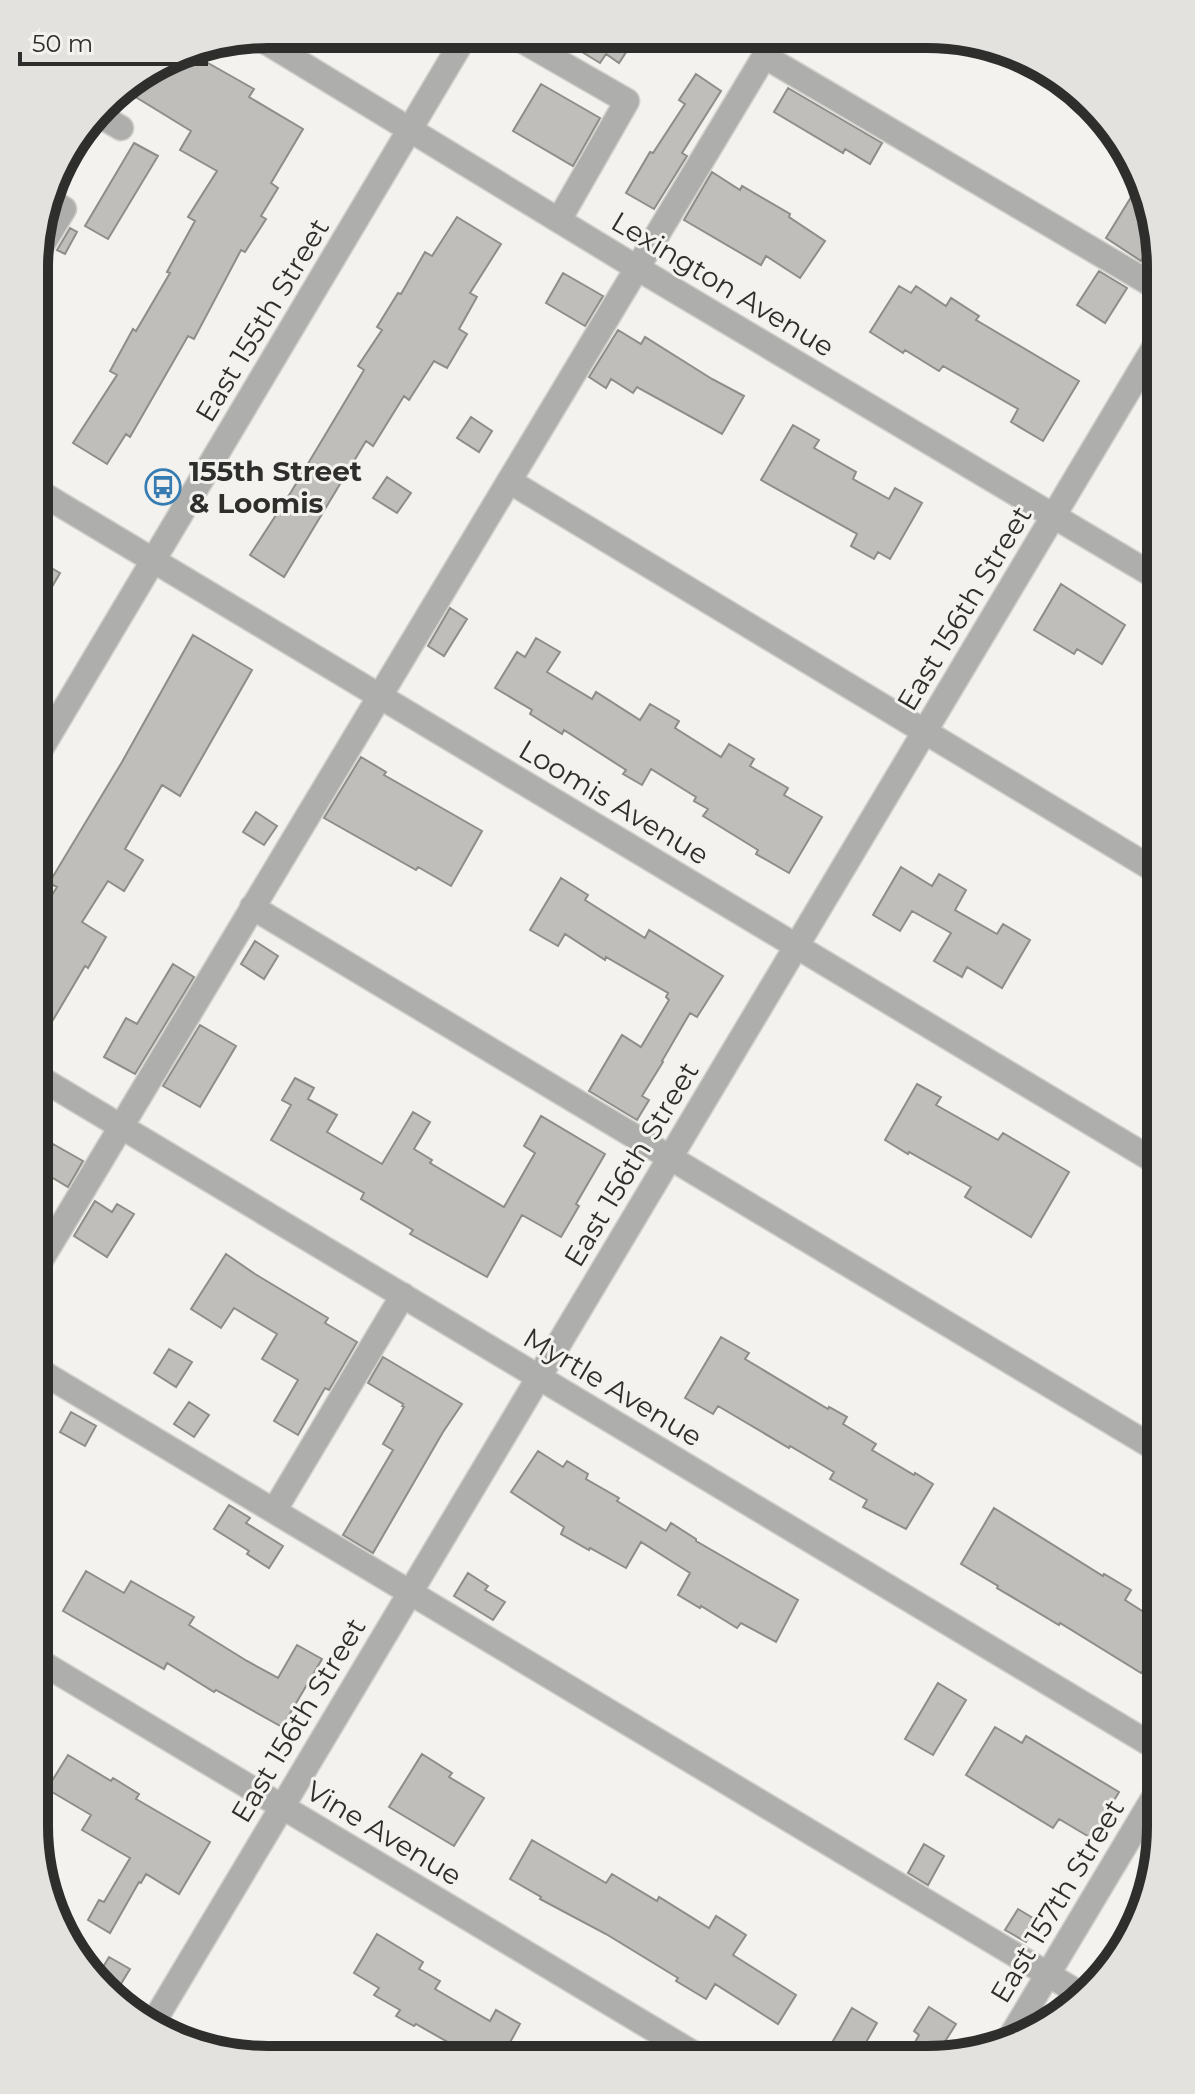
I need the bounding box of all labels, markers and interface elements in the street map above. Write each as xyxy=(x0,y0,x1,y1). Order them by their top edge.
scale bar xyxy=(20,16,206,66)
text: 50 m xyxy=(32,29,93,58)
street label: Lexington Avenue xyxy=(606,204,840,364)
street label: East 155th Street xyxy=(188,212,336,428)
place label: 155th Street & Loomis xyxy=(189,454,362,520)
bus stop icon: 155th Street & Loomis xyxy=(144,468,182,506)
street label: East 156th Street xyxy=(890,500,1038,716)
street label: Loomis Avenue xyxy=(513,732,715,872)
street label: East 156th Street xyxy=(557,1056,705,1272)
street label: Myrtle Avenue xyxy=(518,1320,708,1454)
street label: East 156th Street xyxy=(224,1612,372,1828)
street label: Vine Avenue xyxy=(300,1773,468,1893)
street label: East 157th Street xyxy=(983,1793,1131,2009)

